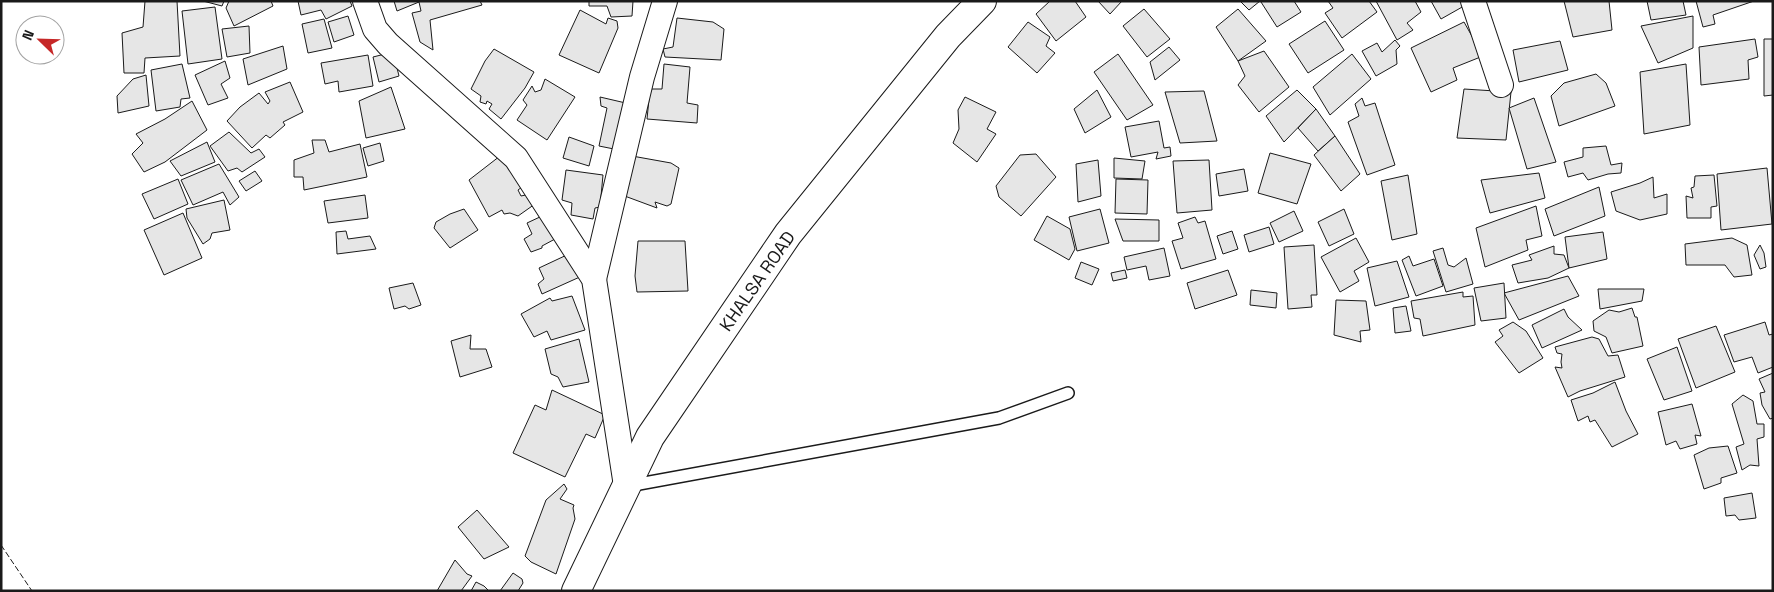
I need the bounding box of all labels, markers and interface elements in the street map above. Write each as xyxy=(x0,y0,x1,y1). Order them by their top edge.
north arrow xyxy=(15,15,65,65)
text: N xyxy=(18,27,38,43)
street label: KHALSA ROAD xyxy=(714,226,800,336)

